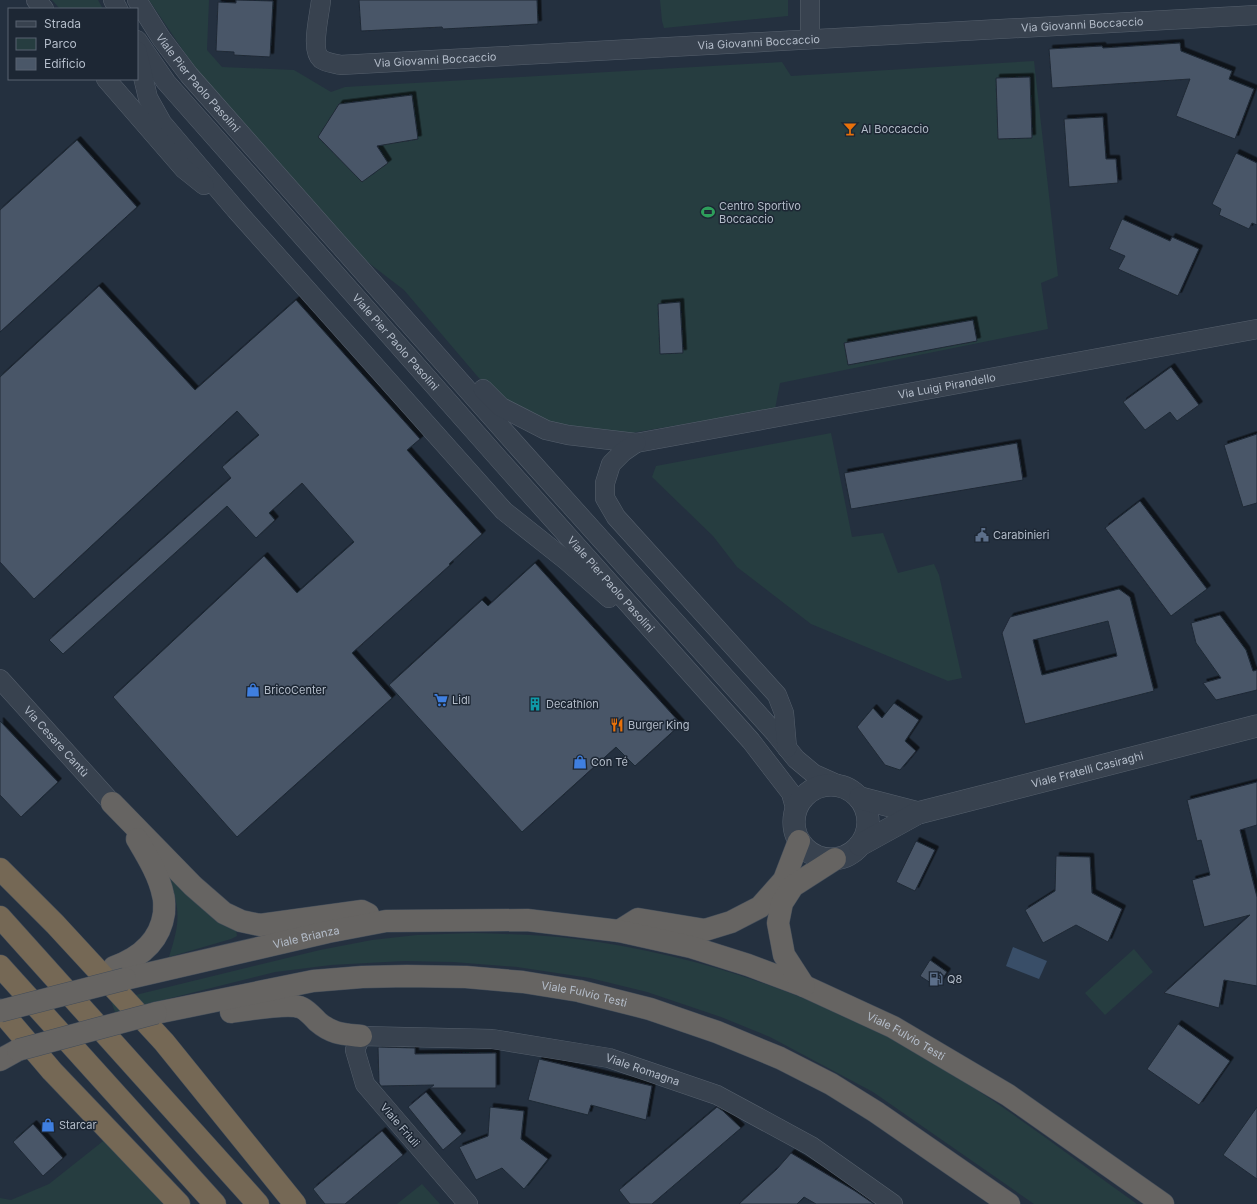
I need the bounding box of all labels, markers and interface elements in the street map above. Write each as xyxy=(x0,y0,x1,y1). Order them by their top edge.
legend xyxy=(8,8,138,80)
street label: Via Giovanni Boccaccio xyxy=(1021,14,1144,35)
text: Strada xyxy=(44,16,81,31)
street label: Viale Pier Paolo Pasolini xyxy=(153,31,243,135)
street label: Via Giovanni Boccaccio xyxy=(697,32,821,52)
text: Parco xyxy=(44,36,77,51)
street label: Via Giovanni Boccaccio xyxy=(374,49,497,70)
text: Edificio xyxy=(44,56,86,71)
bar icon: Al Boccaccio xyxy=(842,121,858,137)
place label: Al Boccaccio xyxy=(861,122,929,136)
place label: Centro Sportivo Boccaccio xyxy=(719,199,801,226)
sports icon: Centro Sportivo Boccaccio xyxy=(700,204,716,220)
street label: Viale Pier Paolo Pasolini xyxy=(349,291,442,393)
street label: Via Luigi Pirandello xyxy=(897,370,997,402)
public building icon: Carabinieri xyxy=(974,527,990,543)
place label: Carabinieri xyxy=(993,528,1049,542)
street label: Viale Pier Paolo Pasolini xyxy=(564,533,658,635)
shop icon: BricoCenter xyxy=(245,682,261,698)
place label: BricoCenter xyxy=(264,683,326,697)
supermarket icon: Lidl xyxy=(433,692,449,708)
place label: Lidl xyxy=(452,693,470,707)
building icon: Decathlon xyxy=(527,696,543,712)
place label: Decathlon xyxy=(546,697,599,711)
street label: Via Cesare Cantù xyxy=(21,703,92,780)
restaurant icon: Burger King xyxy=(609,717,625,733)
place label: Burger King xyxy=(628,718,690,732)
street label: Viale Fratelli Casiraghi xyxy=(1030,748,1145,791)
shop icon: Con Té xyxy=(572,754,588,770)
place label: Con Té xyxy=(591,755,628,769)
street label: Viale Brianza xyxy=(272,923,341,952)
fuel station icon: Q8 xyxy=(928,971,944,987)
place label: Q8 xyxy=(947,972,962,986)
street label: Viale Fulvio Testi xyxy=(540,978,629,1010)
street label: Viale Fulvio Testi xyxy=(865,1009,948,1063)
street label: Viale Romagna xyxy=(604,1050,682,1089)
street label: Viale Friuli xyxy=(377,1100,423,1150)
shop icon: Starcar xyxy=(40,1117,56,1133)
place label: Starcar xyxy=(59,1118,97,1132)

